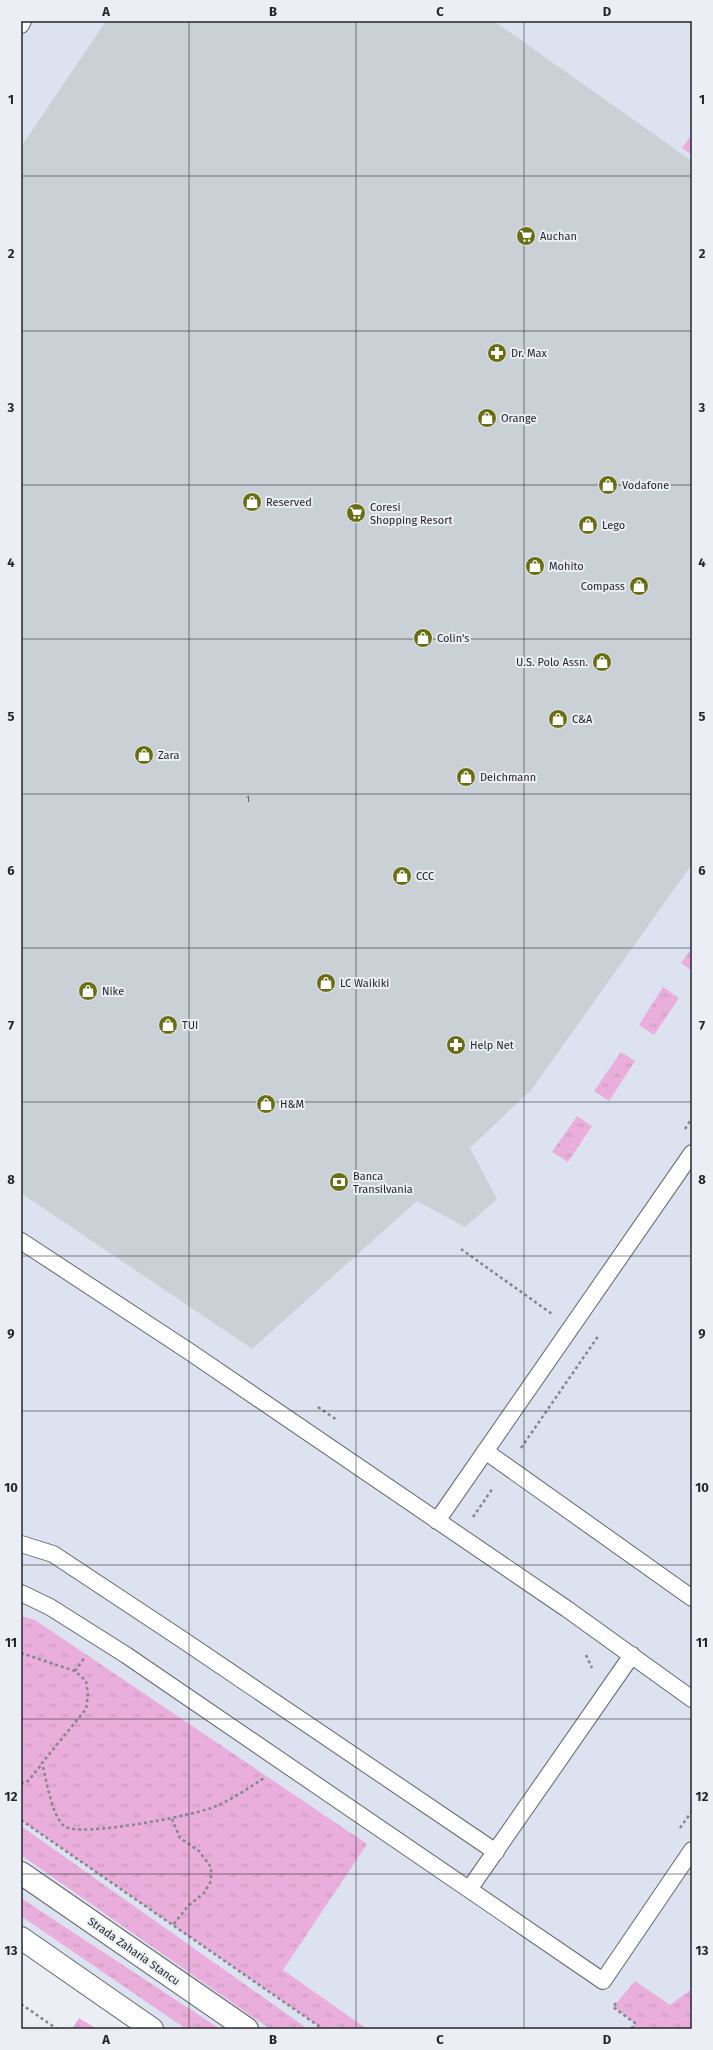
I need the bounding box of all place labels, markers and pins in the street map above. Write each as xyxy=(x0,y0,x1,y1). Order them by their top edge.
supermarket icon: Auchan xyxy=(515,225,537,247)
place label: Auchan xyxy=(540,230,577,243)
pharmacy icon: Dr. Max xyxy=(486,342,508,364)
place label: Dr. Max xyxy=(511,347,548,360)
shop icon: Orange xyxy=(476,407,498,429)
place label: Orange xyxy=(501,412,536,425)
shop icon: Vodafone xyxy=(597,474,619,496)
place label: Vodafone xyxy=(622,479,669,492)
shop icon: Reserved xyxy=(241,491,263,513)
place label: Reserved xyxy=(266,496,312,509)
place label: Coresi Shopping Resort xyxy=(370,501,452,527)
supermarket icon: Coresi Shopping Resort xyxy=(345,502,367,524)
shop icon: Lego xyxy=(577,514,599,536)
place label: Lego xyxy=(602,519,625,532)
shop icon: Mohito xyxy=(524,555,546,577)
place label: Mohito xyxy=(549,560,584,573)
shop icon: Compass xyxy=(628,575,650,597)
place label: Compass xyxy=(581,580,625,593)
shop icon: Colin's xyxy=(412,627,434,649)
place label: Colin's xyxy=(437,632,469,645)
shop icon: U.S. Polo Assn. xyxy=(591,651,613,673)
place label: U.S. Polo Assn. xyxy=(516,656,588,669)
shop icon: C&A xyxy=(547,708,569,730)
place label: C&A xyxy=(572,713,593,726)
shop icon: Zara xyxy=(133,744,155,766)
place label: Zara xyxy=(158,749,179,762)
shop icon: Deichmann xyxy=(455,766,477,788)
place label: Deichmann xyxy=(480,771,536,784)
shop icon: CCC xyxy=(391,865,413,887)
place label: CCC xyxy=(416,870,434,883)
shop icon: LC Waikiki xyxy=(315,972,337,994)
place label: LC Waikiki xyxy=(340,977,389,990)
shop icon: Nike xyxy=(77,980,99,1002)
place label: Nike xyxy=(102,985,124,998)
shop icon: TUI xyxy=(157,1014,179,1036)
place label: TUI xyxy=(182,1019,198,1032)
pharmacy icon: Help Net xyxy=(445,1034,467,1056)
place label: Help Net xyxy=(470,1039,514,1052)
shop icon: H&M xyxy=(255,1093,277,1115)
place label: H&M xyxy=(280,1098,304,1111)
place label: Banca Transilvania xyxy=(353,1170,413,1196)
bank icon: Banca Transilvania xyxy=(328,1171,350,1193)

